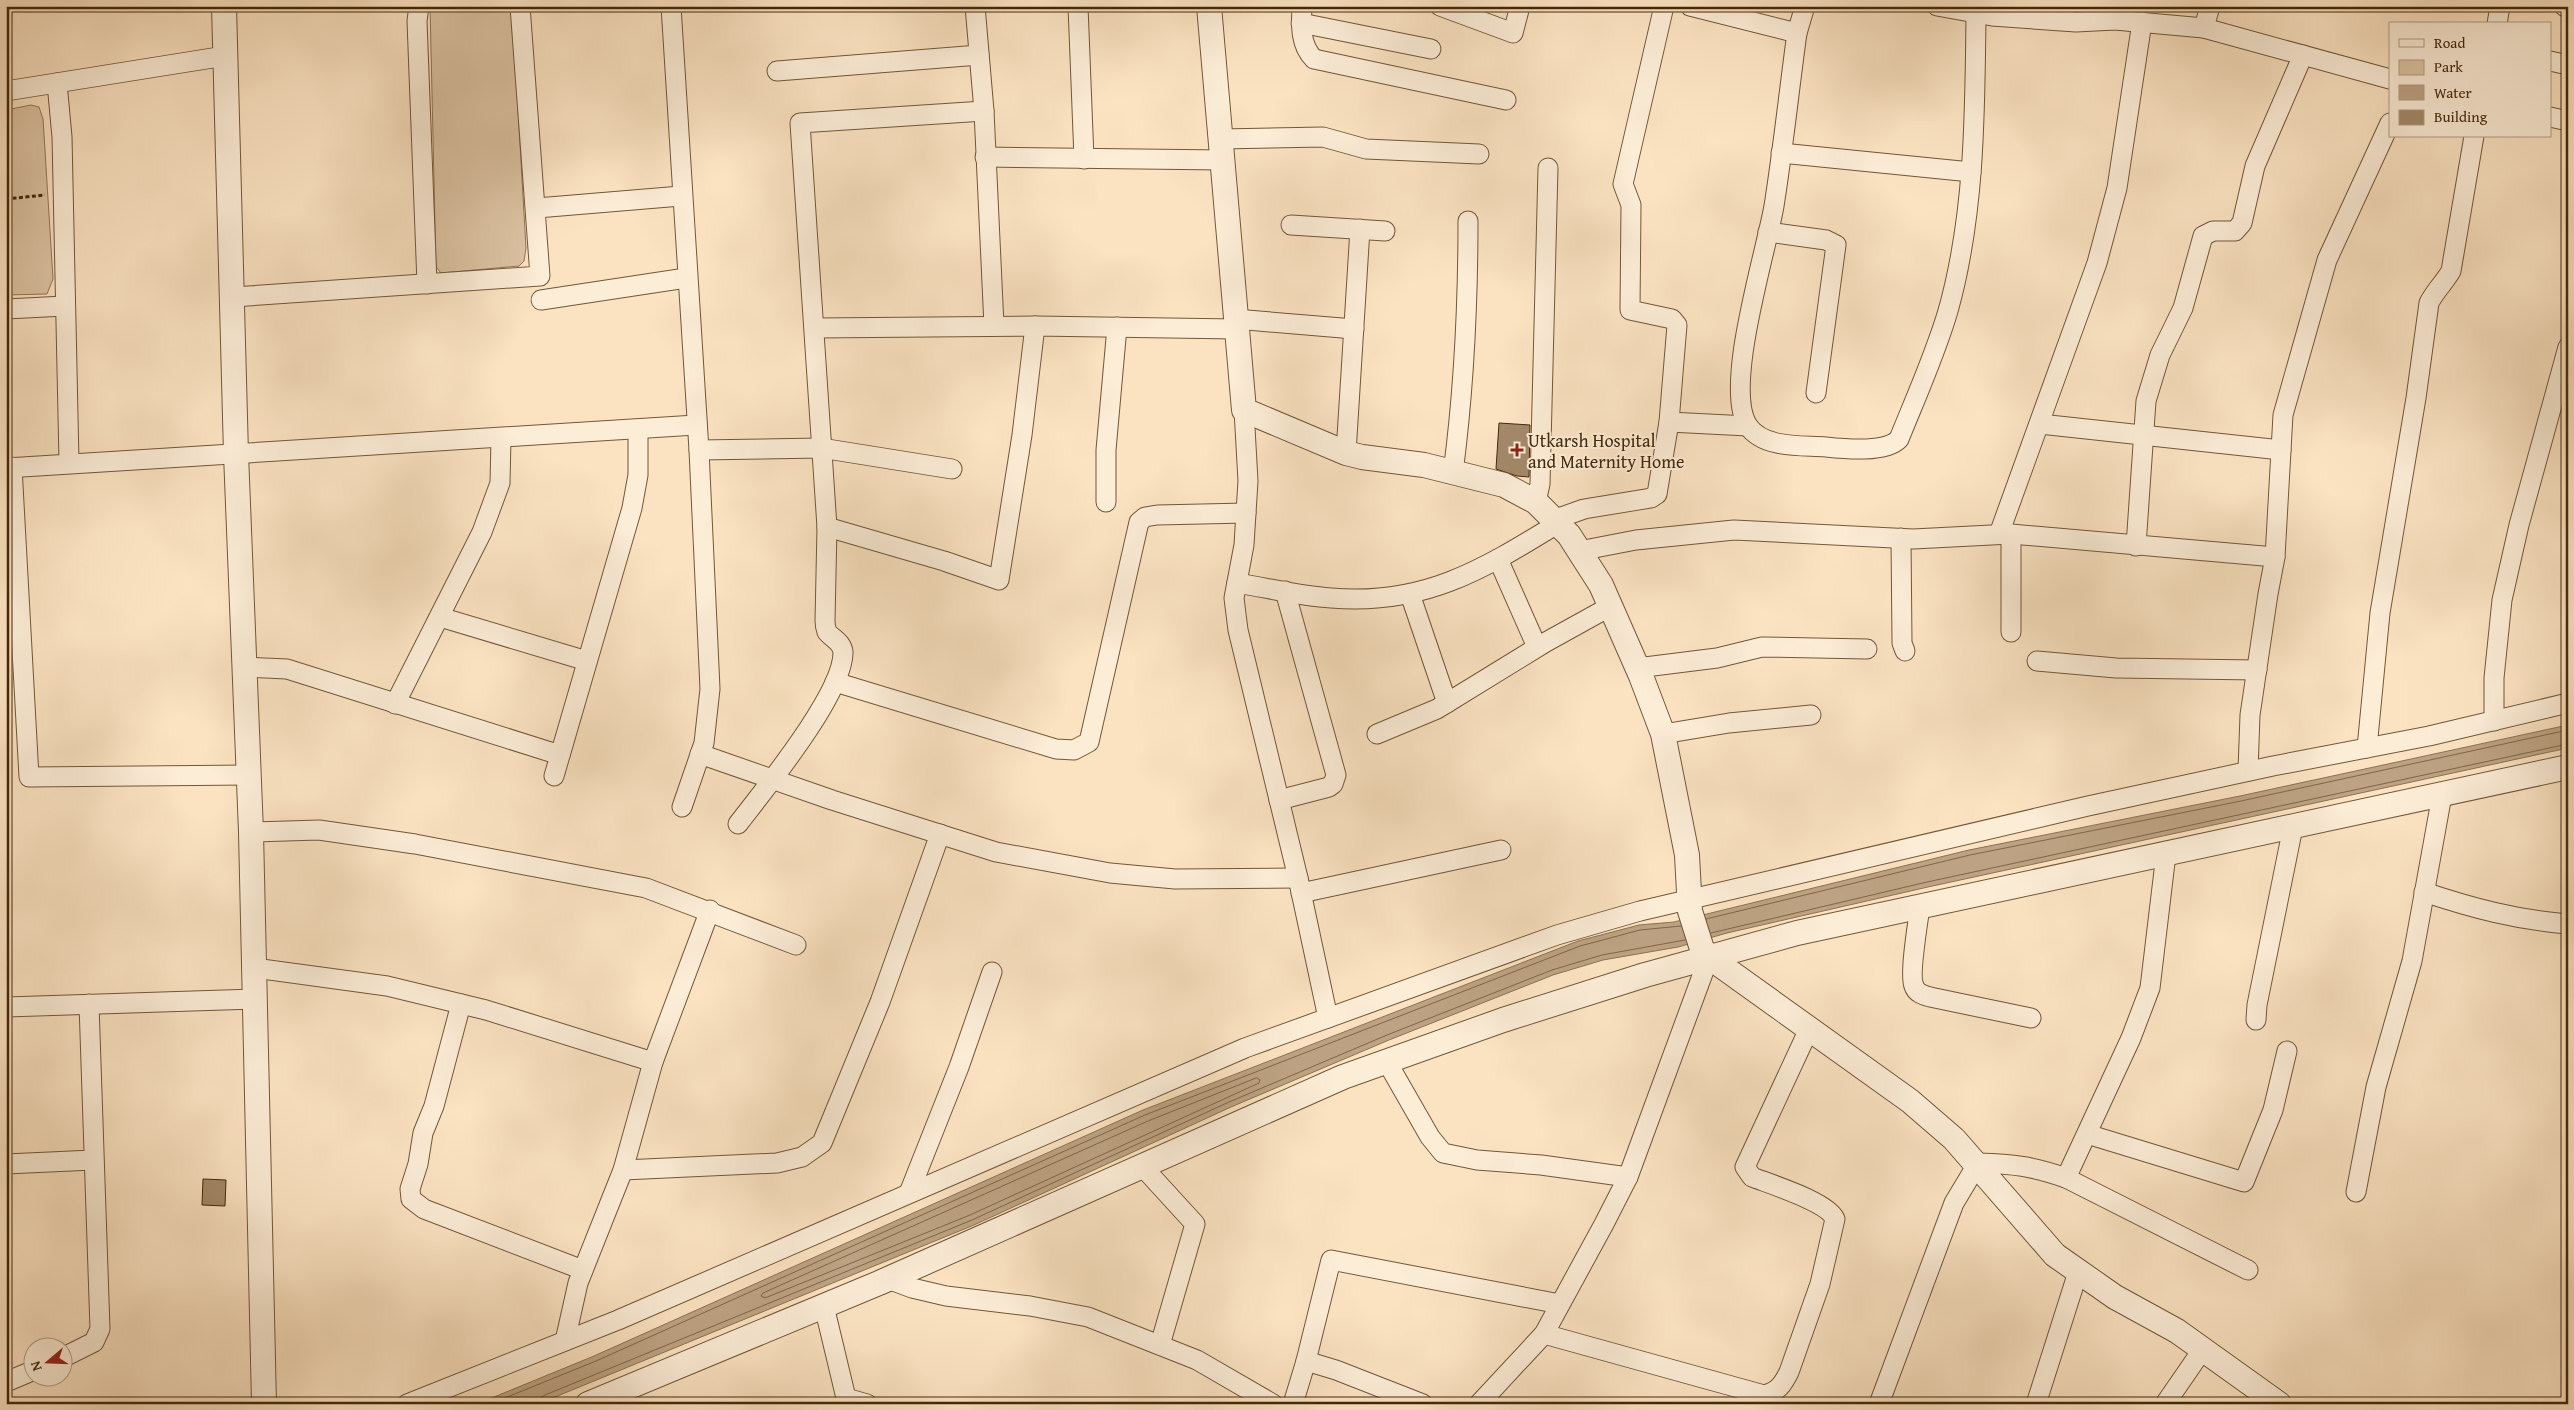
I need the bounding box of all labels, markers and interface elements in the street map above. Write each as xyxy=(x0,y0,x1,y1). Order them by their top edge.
legend xyxy=(2389,22,2552,138)
text: Road xyxy=(2434,32,2465,53)
text: Park xyxy=(2434,56,2463,77)
text: Water xyxy=(2434,82,2472,103)
text: Building xyxy=(2434,106,2488,127)
place label: Utkarsh Hospital and Maternity Home xyxy=(1528,427,1684,475)
marker: Utkarsh Hospital and Maternity Home xyxy=(1510,443,1524,457)
north arrow xyxy=(22,1338,72,1388)
text: N xyxy=(25,1358,47,1374)

